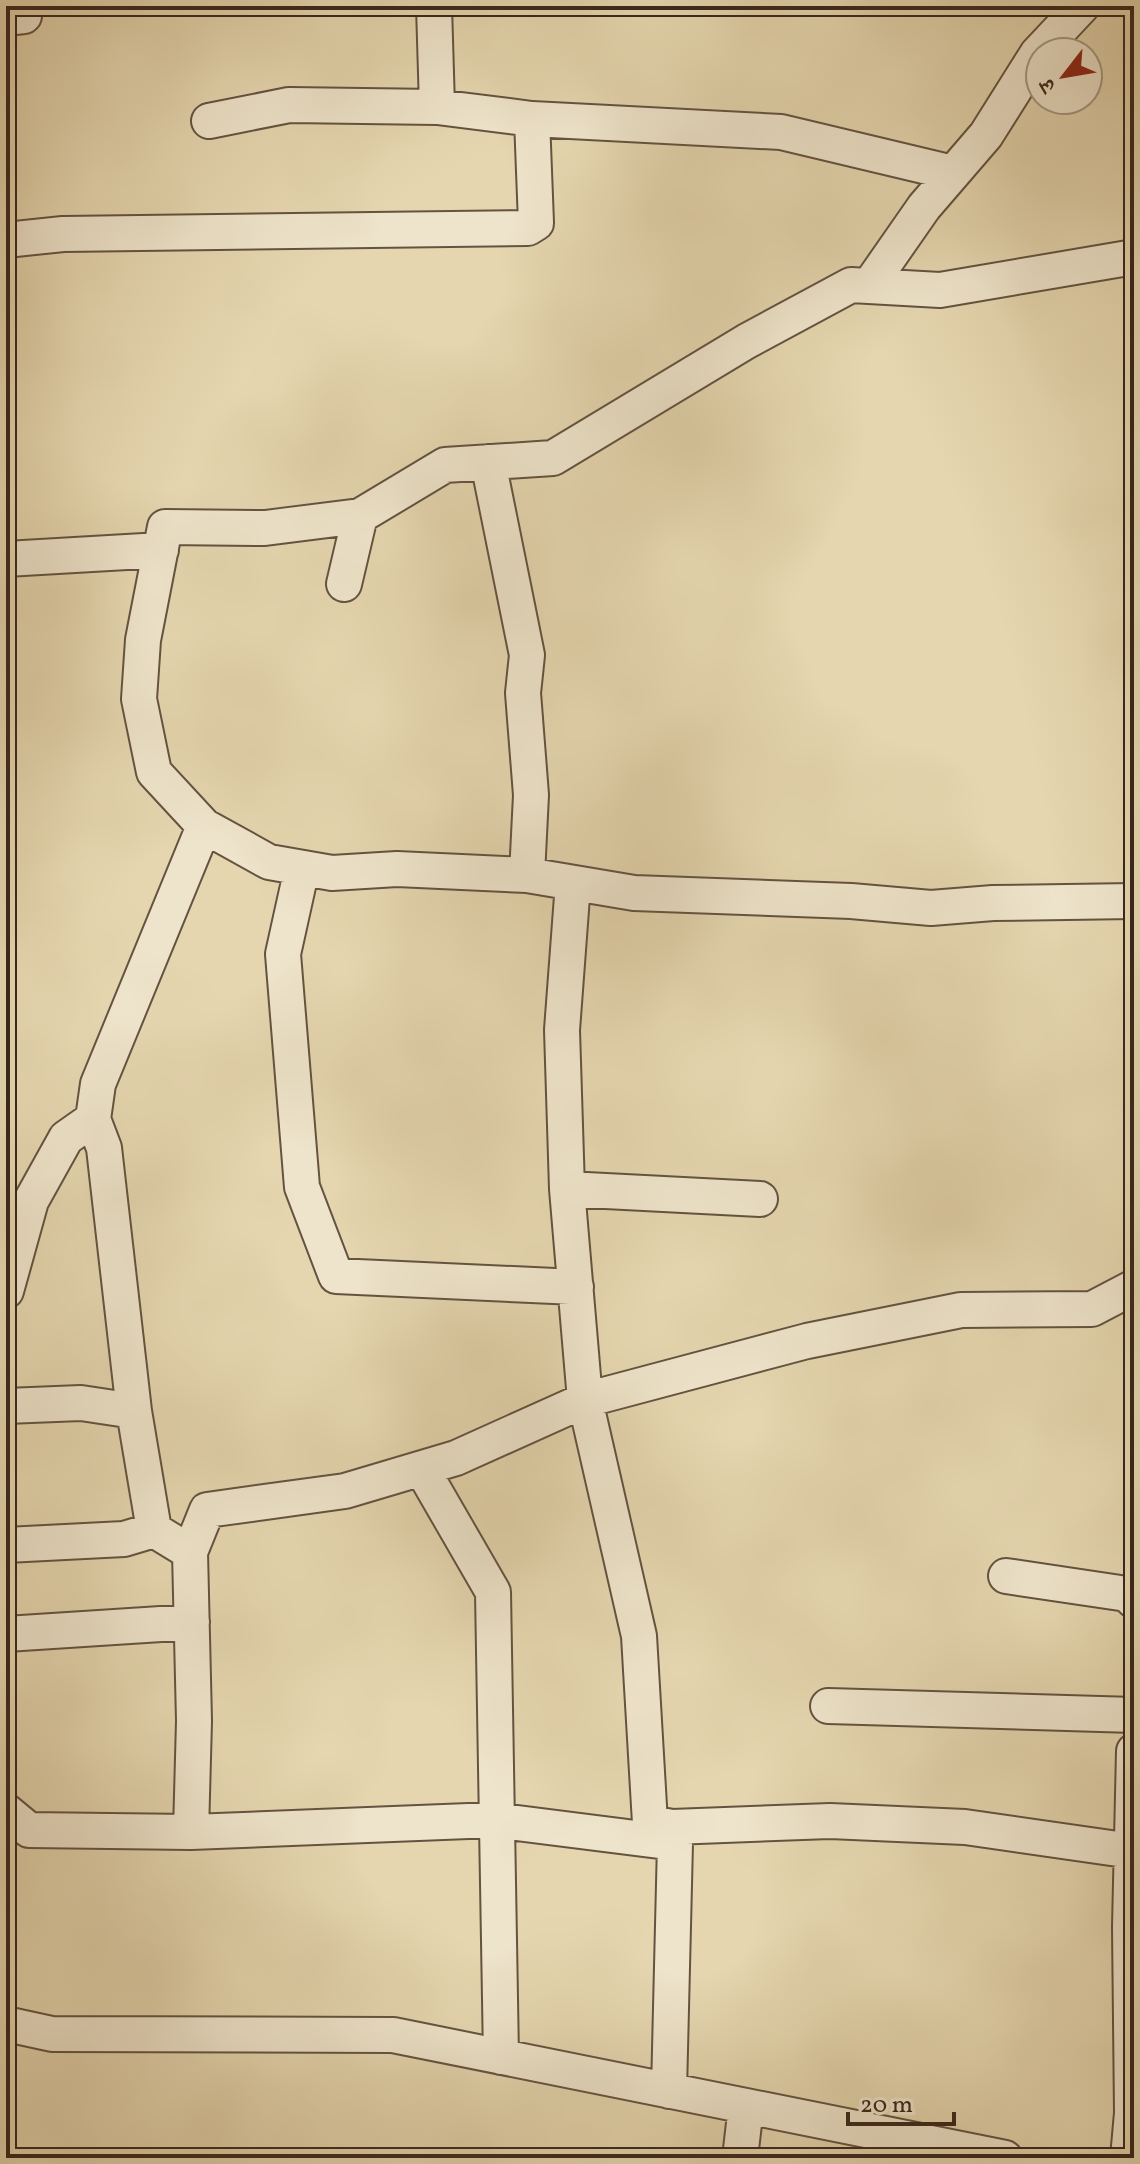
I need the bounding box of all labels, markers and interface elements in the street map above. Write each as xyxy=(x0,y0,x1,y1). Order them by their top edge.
north arrow xyxy=(1024,36,1104,116)
text: उ xyxy=(1032,71,1066,100)
scale bar xyxy=(848,2076,954,2126)
text: 20 m xyxy=(860,2089,913,2123)

